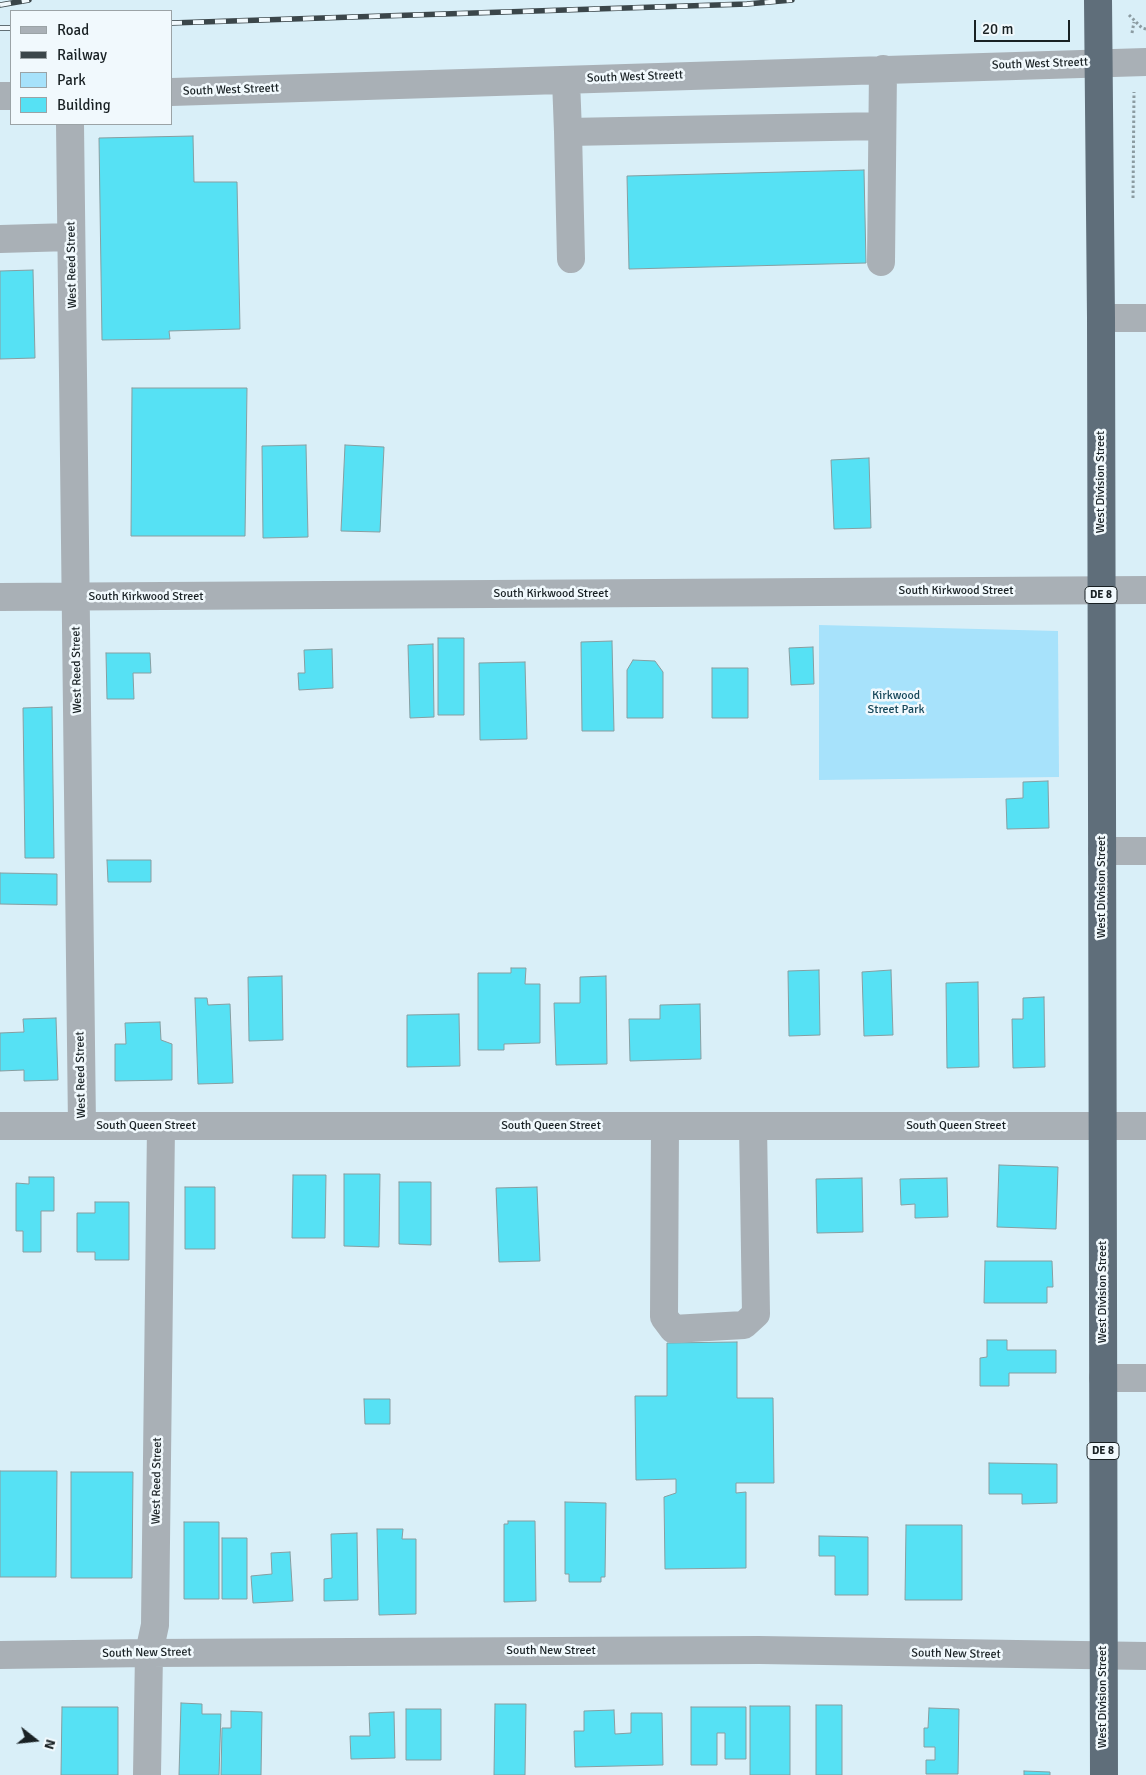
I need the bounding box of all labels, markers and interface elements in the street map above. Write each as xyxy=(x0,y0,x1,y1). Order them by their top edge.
legend xyxy=(10,10,172,125)
scale bar xyxy=(976,10,1072,42)
text: 20 m xyxy=(982,20,1013,38)
text: Road xyxy=(57,21,89,39)
text: Railway xyxy=(57,46,107,64)
street label: South West Streett xyxy=(992,55,1088,73)
street label: South West Streett xyxy=(587,68,683,86)
text: Park xyxy=(57,71,86,89)
street label: South West Streett xyxy=(183,81,279,99)
text: Building xyxy=(57,96,111,114)
street label: West Reed Street xyxy=(64,221,80,309)
street label: West Division Street xyxy=(1094,431,1108,533)
street label: South Kirkwood Street xyxy=(899,584,1013,598)
road number: DE 8 xyxy=(1085,586,1117,604)
street label: South Kirkwood Street xyxy=(494,587,608,601)
street label: South Kirkwood Street xyxy=(89,590,203,604)
street label: West Reed Street xyxy=(69,626,85,714)
park label: Kirkwood Street Park xyxy=(868,689,924,717)
street label: West Division Street xyxy=(1095,836,1109,938)
street label: West Reed Street xyxy=(73,1031,89,1119)
street label: South Queen Street xyxy=(96,1119,196,1133)
street label: South Queen Street xyxy=(501,1119,601,1133)
street label: South Queen Street xyxy=(906,1119,1006,1133)
street label: West Division Street xyxy=(1096,1241,1110,1343)
street label: West Reed Street xyxy=(149,1437,165,1525)
road number: DE 8 xyxy=(1087,1442,1119,1460)
street label: South New Street xyxy=(506,1644,596,1658)
street label: South New Street xyxy=(102,1645,192,1661)
street label: South New Street xyxy=(911,1646,1001,1662)
street label: West Division Street xyxy=(1096,1646,1110,1748)
north arrow xyxy=(10,1715,60,1765)
text: N xyxy=(40,1737,59,1751)

